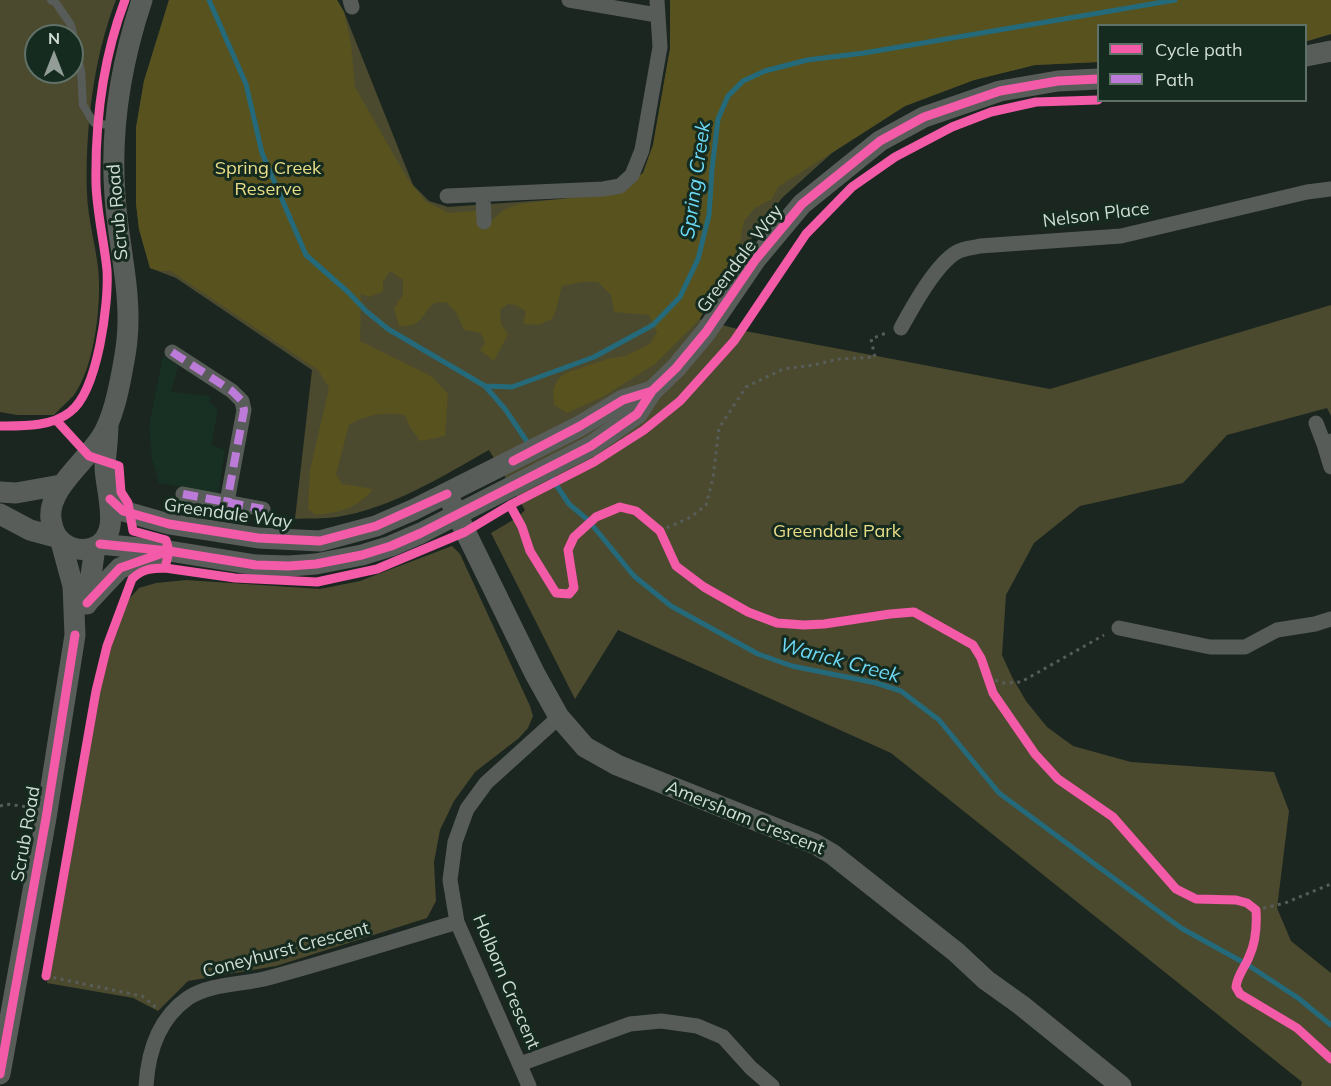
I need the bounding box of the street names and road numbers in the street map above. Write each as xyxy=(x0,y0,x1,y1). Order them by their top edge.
street label: Scrub Road xyxy=(103,163,133,261)
street label: Nelson Place xyxy=(1041,198,1151,232)
street label: Greendale Way xyxy=(692,201,788,317)
street label: Greendale Way xyxy=(162,494,294,534)
street label: Amersham Crescent xyxy=(663,776,827,860)
street label: Scrub Road xyxy=(7,785,45,883)
street label: Holborn Crescent xyxy=(468,911,544,1053)
street label: Coneyhurst Crescent xyxy=(200,917,372,983)

